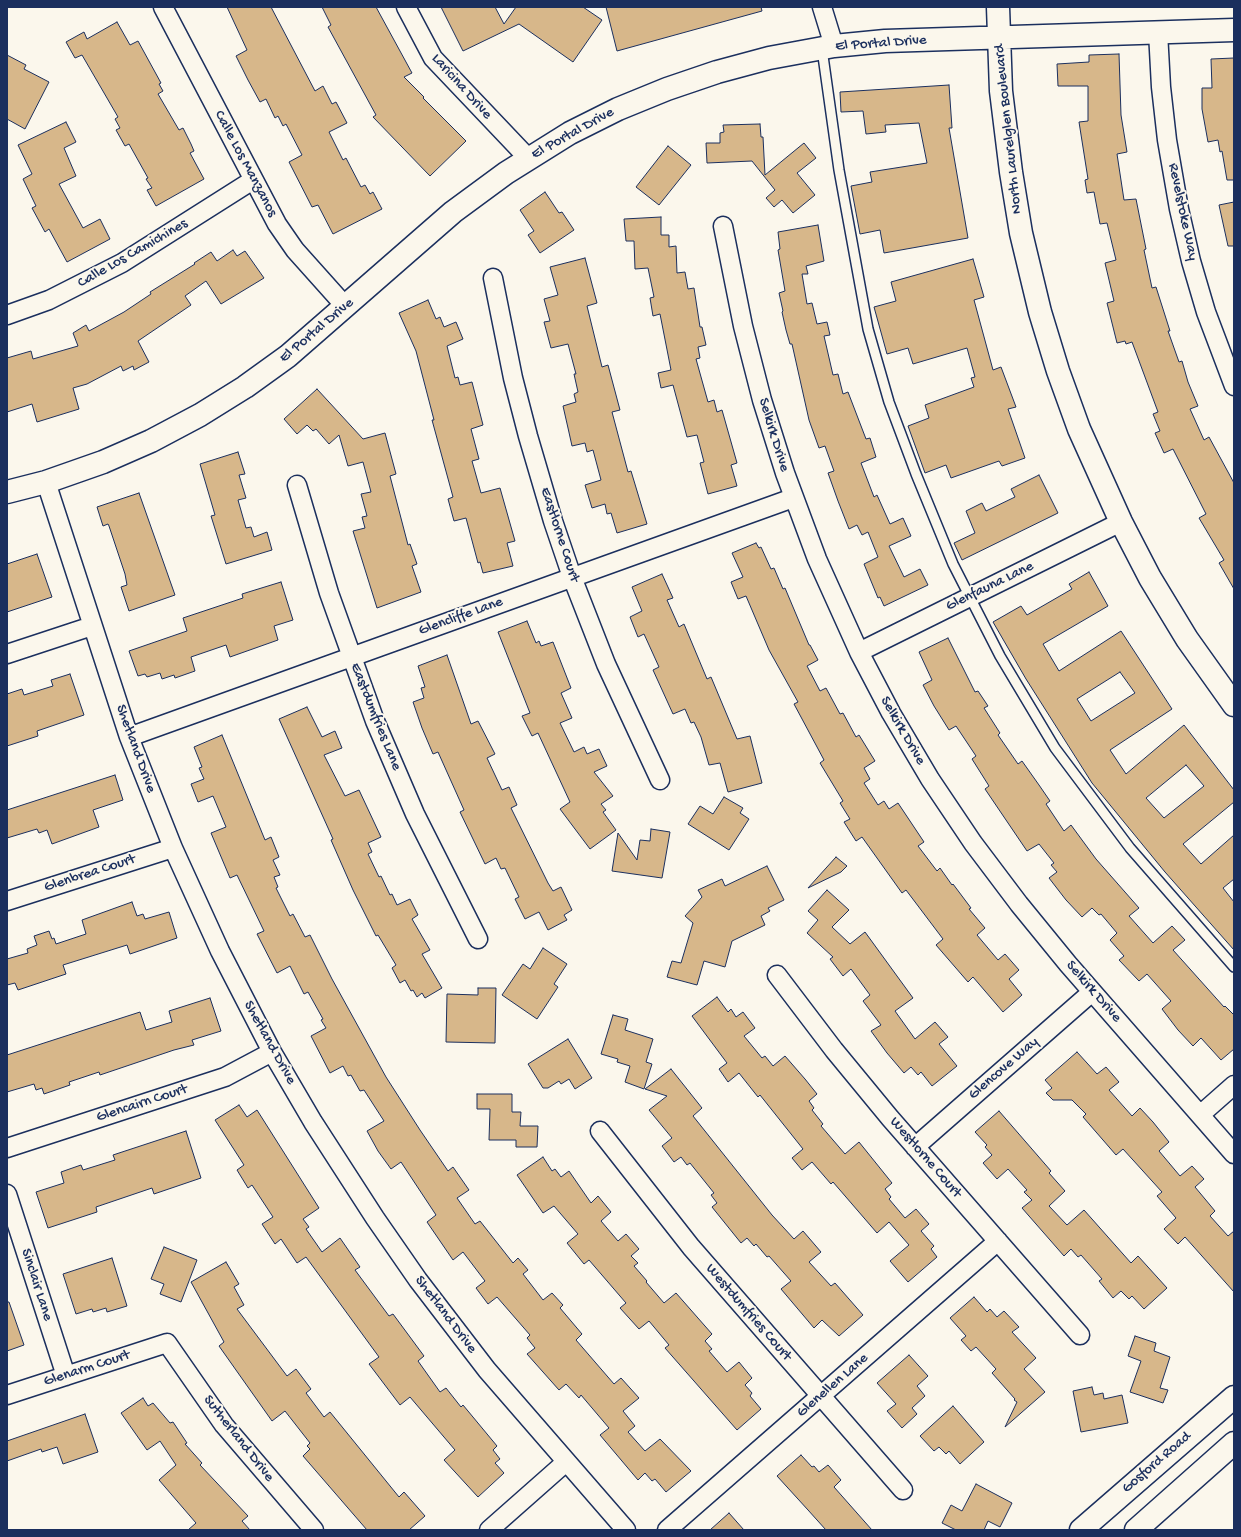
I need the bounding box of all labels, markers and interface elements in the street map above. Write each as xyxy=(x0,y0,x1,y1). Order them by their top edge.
street label: El Portal Drive xyxy=(835,32,927,56)
street label: North Laurelglen Boulevard xyxy=(991,43,1027,215)
street label: Laricina Drive xyxy=(427,50,495,124)
street label: El Portal Drive xyxy=(529,104,617,164)
street label: Calle Los Manzanos xyxy=(209,108,281,220)
street label: Revelstoke Way xyxy=(1163,162,1201,262)
street label: Calle Los Camichines xyxy=(75,215,191,293)
street label: El Portal Drive xyxy=(276,295,358,367)
street label: Selkirk Drive xyxy=(753,396,793,474)
street label: Eastlorne Court xyxy=(535,485,583,585)
street label: Glenfauna Lane xyxy=(943,558,1037,616)
street label: Glencliffe Lane xyxy=(416,593,506,641)
street label: Eastdumfries Lane xyxy=(345,661,405,773)
street label: Selkirk Drive xyxy=(875,694,929,768)
street label: Shetland Drive xyxy=(111,702,159,796)
street label: Glenbrea Court xyxy=(42,851,138,897)
street label: Selkirk Drive xyxy=(1061,957,1125,1027)
street label: Shetland Drive xyxy=(239,998,299,1088)
street label: Glencove Way xyxy=(965,1034,1043,1104)
street label: Glencairn Court xyxy=(94,1081,190,1127)
street label: Westlorne Court xyxy=(885,1114,965,1202)
street label: Sinclair Lane xyxy=(16,1247,56,1323)
street label: Westdumfries Court xyxy=(701,1261,795,1365)
street label: Shetland Drive xyxy=(410,1273,480,1357)
street label: Glenarm Court xyxy=(41,1347,133,1391)
street label: Glenellen Lane xyxy=(793,1350,873,1422)
street label: Sutherland Drive xyxy=(199,1392,277,1486)
street label: Gosford Road xyxy=(1119,1428,1195,1498)

